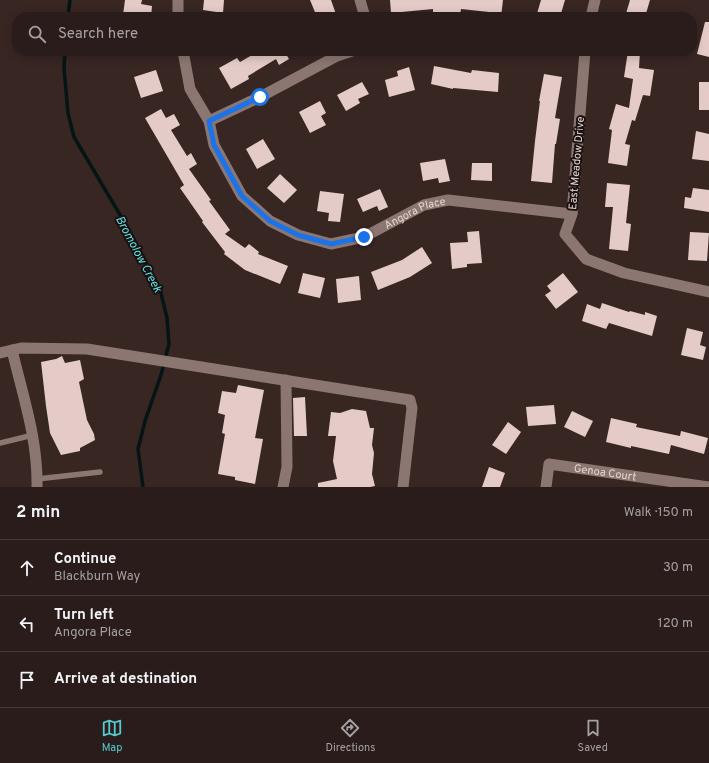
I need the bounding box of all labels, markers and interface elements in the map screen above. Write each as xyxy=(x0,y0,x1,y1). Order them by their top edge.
search box xyxy=(12,12,697,56)
icon: search xyxy=(26,23,48,45)
text: Search here xyxy=(58,25,138,44)
route start xyxy=(251,88,269,106)
street label: East Meadow Drive xyxy=(566,116,588,210)
street label: Angora Place xyxy=(382,195,447,233)
water label: Bromolow Creek xyxy=(111,213,166,296)
route end xyxy=(355,228,373,246)
street label: Genoa Court xyxy=(573,462,637,484)
text: 2 min xyxy=(16,502,60,524)
text: Walk · 150 m xyxy=(624,505,693,521)
text: Continue xyxy=(54,550,116,569)
icon: ahead xyxy=(16,557,38,579)
text: 30 m xyxy=(663,560,693,576)
text: Blackburn Way xyxy=(54,569,140,585)
text: Turn left xyxy=(54,606,114,625)
icon: left xyxy=(16,613,38,635)
text: 120 m xyxy=(658,616,693,632)
text: Angora Place xyxy=(54,625,132,641)
icon: arrive xyxy=(16,669,38,691)
text: Arrive at destination xyxy=(54,670,197,689)
tab: Map xyxy=(101,717,123,755)
tab: Directions xyxy=(325,717,375,755)
tab: Saved xyxy=(578,717,608,755)

